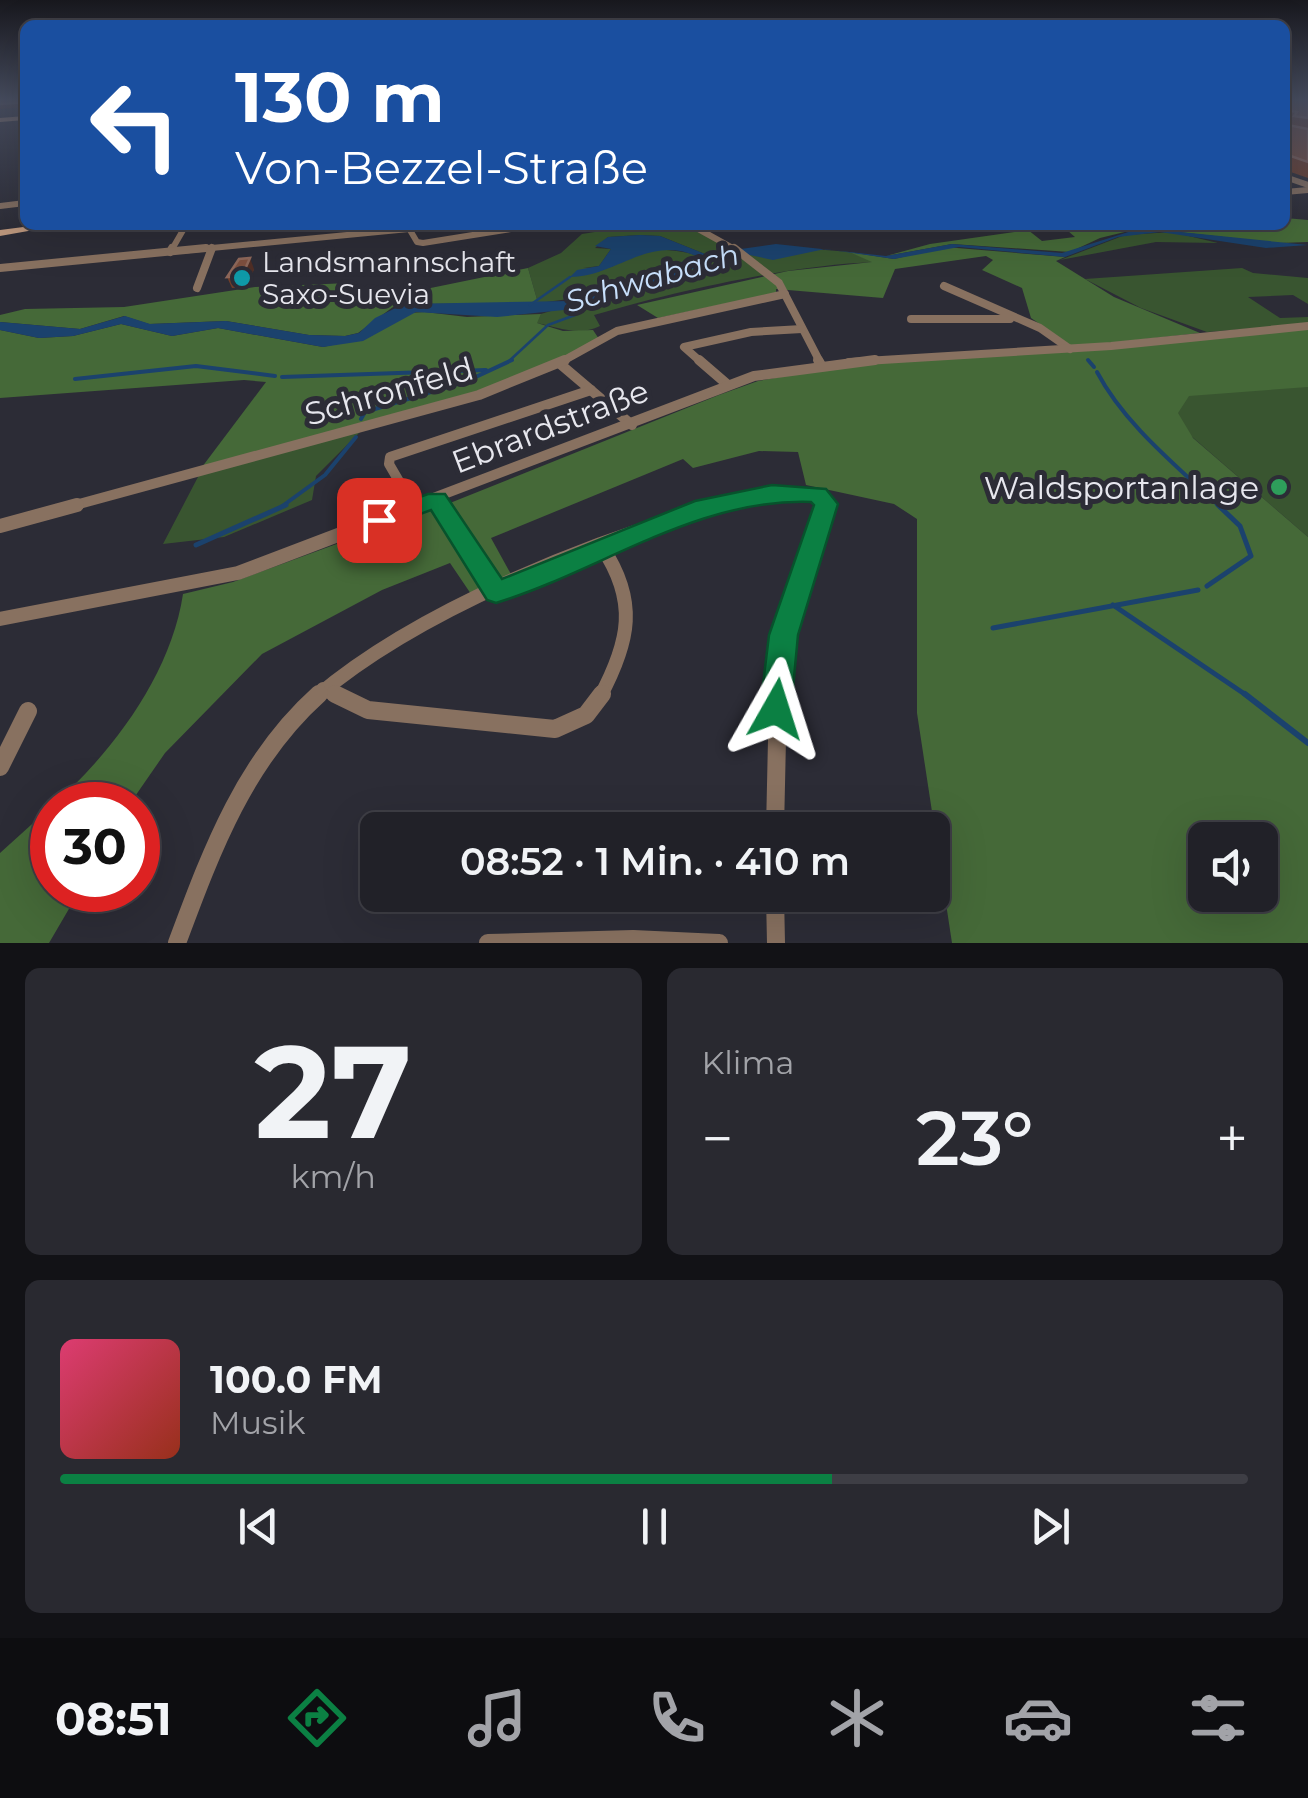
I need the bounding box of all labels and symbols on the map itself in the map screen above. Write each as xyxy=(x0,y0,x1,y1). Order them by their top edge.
water label: Schwabach xyxy=(561,236,743,320)
place label: Landsmannschaft Saxo-Suevia xyxy=(262,245,516,311)
marker: Landsmannschaft Saxo-Suevia xyxy=(231,267,253,289)
street label: Schronfeld xyxy=(300,348,478,434)
street label: Ebrardstraße xyxy=(446,371,654,481)
place label: Waldsportanlage xyxy=(984,468,1259,507)
marker: Waldsportanlage xyxy=(1268,476,1290,498)
pin xyxy=(337,478,422,563)
position arrow xyxy=(724,657,828,761)
speed limit sign: 30 xyxy=(30,782,160,912)

